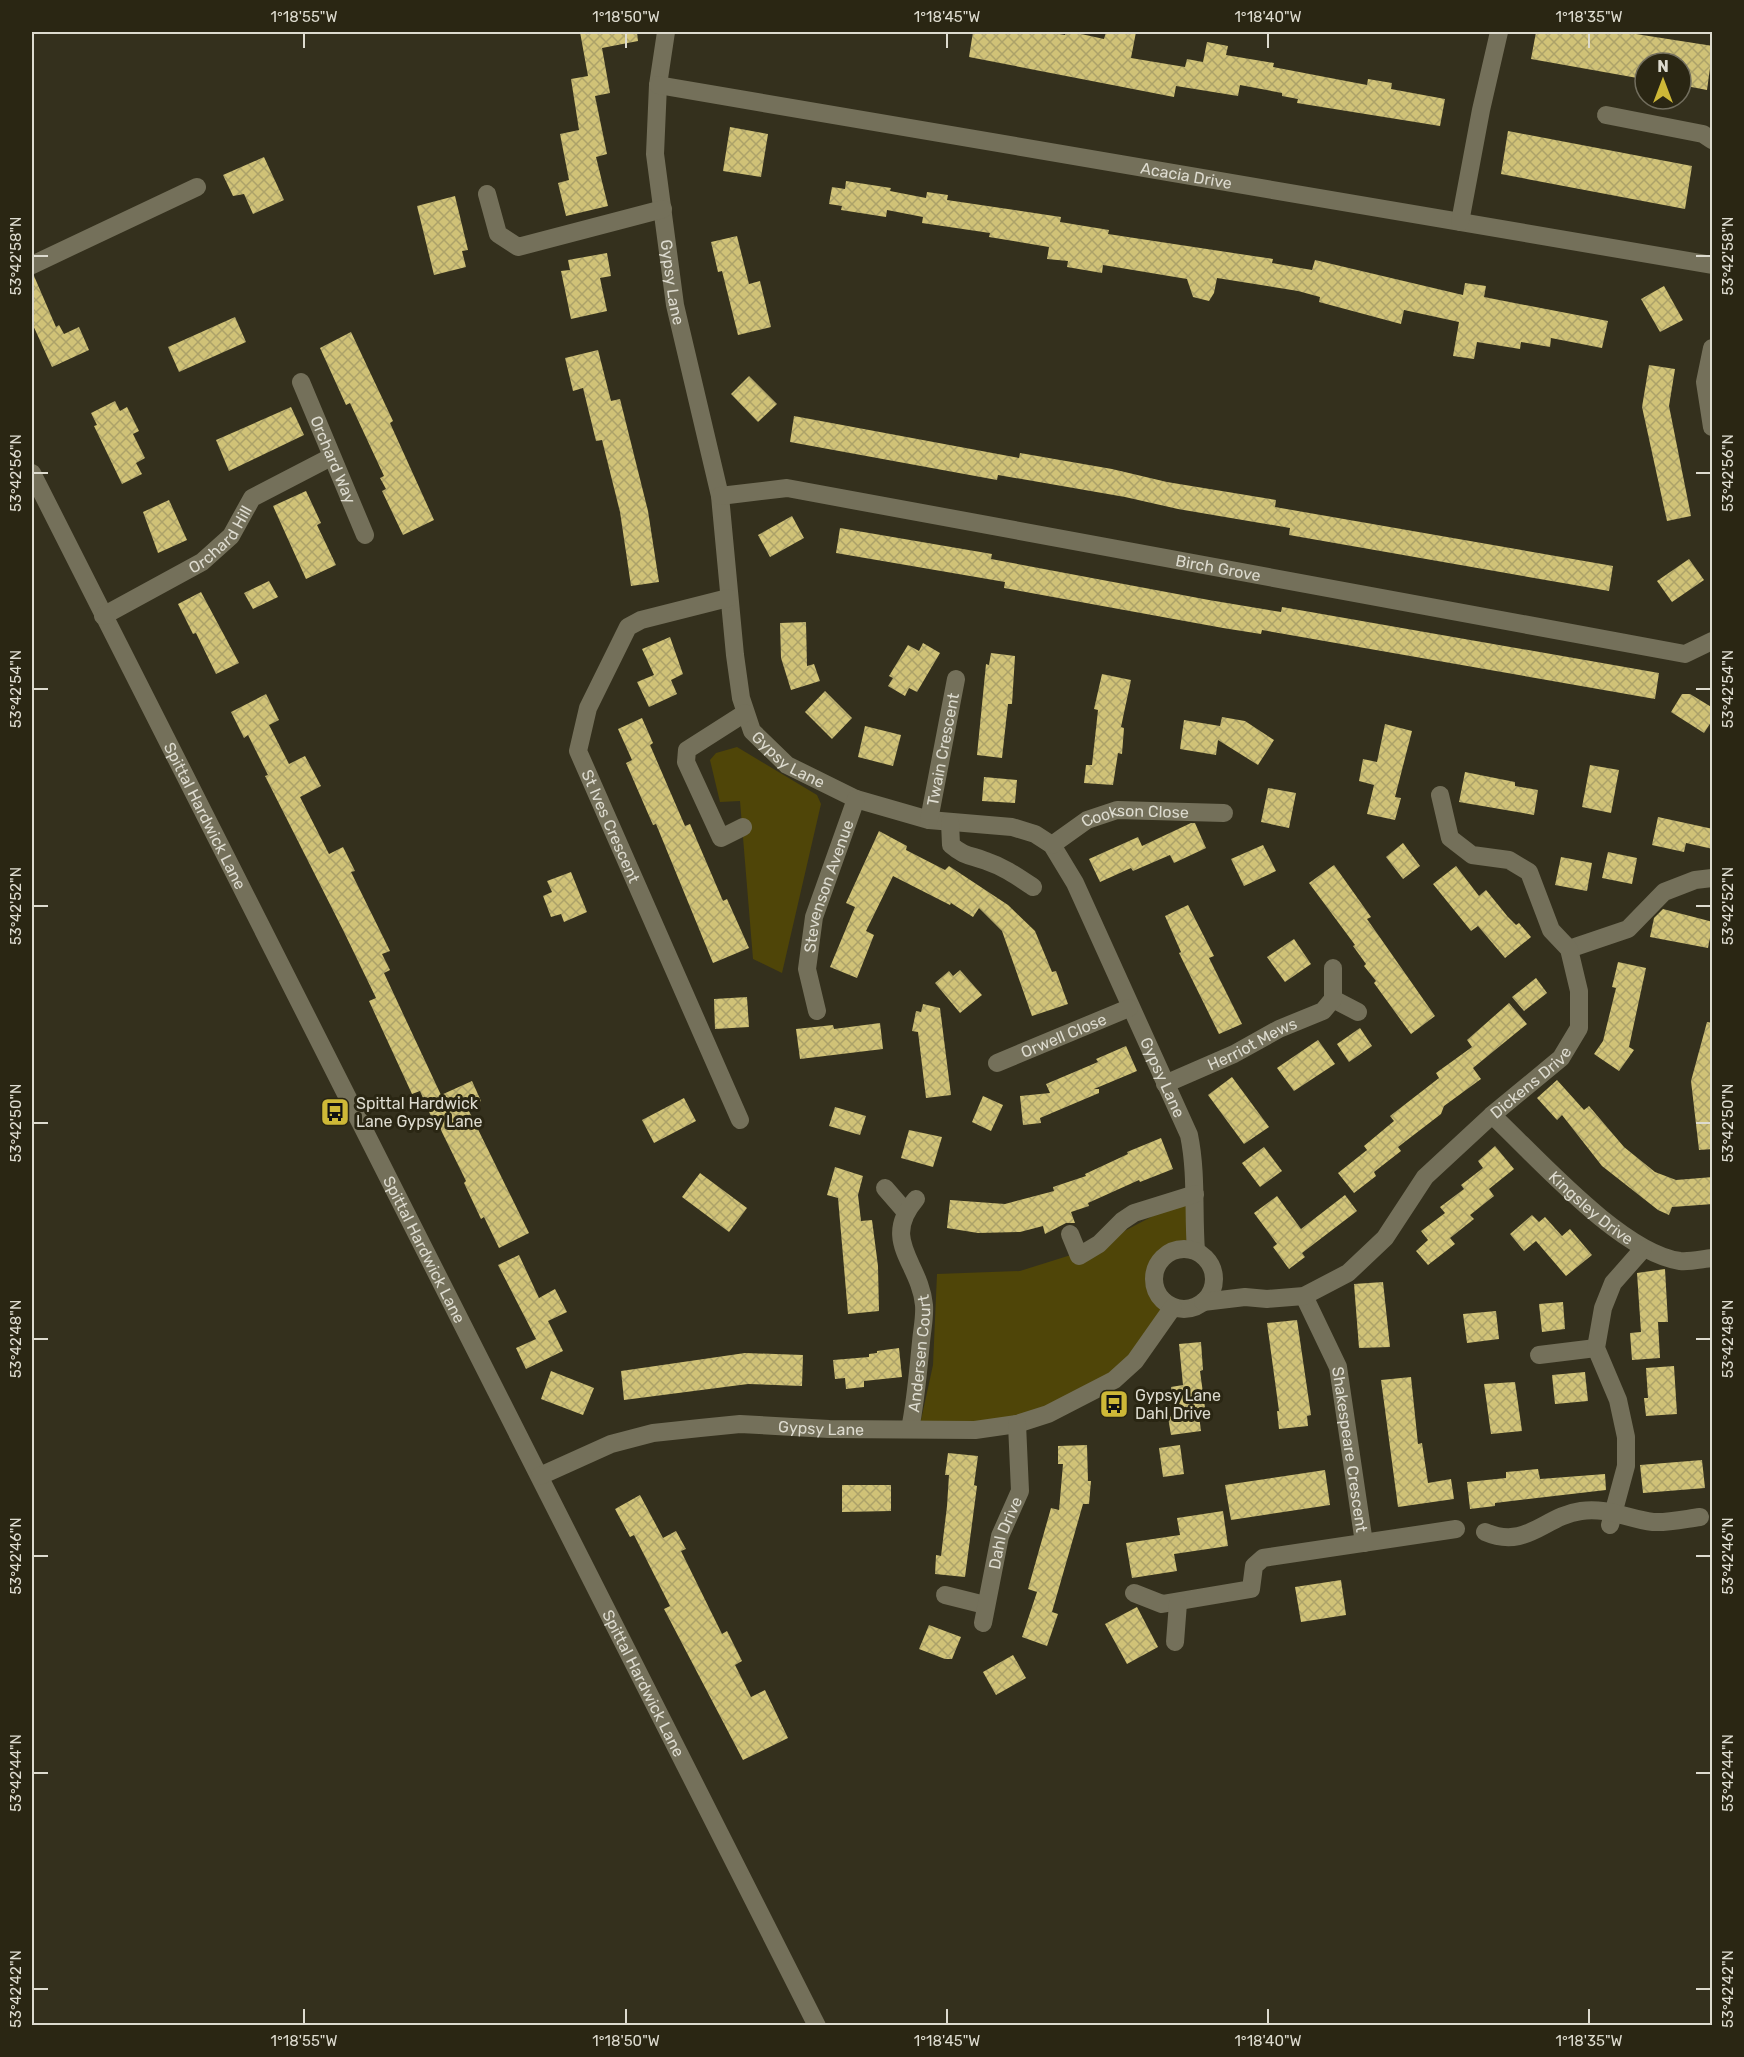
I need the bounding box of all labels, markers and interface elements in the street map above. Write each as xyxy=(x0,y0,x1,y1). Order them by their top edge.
text: 1°18'55"W xyxy=(271,8,337,26)
text: 1°18'50"W xyxy=(592,8,660,26)
text: 1°18'45"W xyxy=(914,8,980,26)
text: 1°18'40"W xyxy=(1234,8,1302,26)
text: 1°18'35"W xyxy=(1555,8,1623,26)
north arrow xyxy=(1633,51,1693,111)
text: N xyxy=(1657,57,1669,76)
street label: Acacia Drive xyxy=(1139,159,1233,193)
text: 53°42'58"N xyxy=(7,217,25,295)
text: 53°42'58"N xyxy=(1719,217,1737,295)
street label: Gypsy Lane xyxy=(656,238,688,327)
street label: Orchard Way xyxy=(306,413,360,507)
text: 53°42'56"N xyxy=(7,434,25,512)
text: 53°42'56"N xyxy=(1719,434,1737,512)
street label: Orchard Hill xyxy=(185,502,256,578)
street label: Birch Grove xyxy=(1174,551,1262,585)
text: 53°42'54"N xyxy=(7,650,25,728)
text: 53°42'54"N xyxy=(1719,650,1737,728)
street label: Twain Crescent xyxy=(923,691,963,807)
street label: Gypsy Lane xyxy=(748,727,828,792)
street label: Spittal Hardwick Lane xyxy=(160,739,250,893)
street label: St Ives Crescent xyxy=(577,767,644,886)
street label: Cookson Close xyxy=(1077,801,1189,831)
street label: Stevenson Avenue xyxy=(800,817,858,954)
text: 53°42'52"N xyxy=(7,867,25,945)
text: 53°42'52"N xyxy=(1719,867,1737,945)
street label: Orwell Close xyxy=(1018,1009,1109,1062)
street label: Herriot Mews xyxy=(1204,1014,1300,1074)
street label: Gypsy Lane xyxy=(1136,1034,1189,1121)
street label: Dickens Drive xyxy=(1486,1043,1576,1123)
text: 53°42'50"N xyxy=(7,1084,25,1162)
text: 53°42'50"N xyxy=(1719,1084,1737,1162)
place label: Spittal Hardwick Lane Gypsy Lane xyxy=(356,1094,482,1131)
bus stop icon: Spittal Hardwick Lane Gypsy Lane xyxy=(319,1096,351,1128)
street label: Kingsley Drive xyxy=(1545,1167,1637,1249)
street label: Spittal Hardwick Lane xyxy=(379,1173,469,1326)
street label: Andersen Court xyxy=(904,1293,934,1414)
text: 53°42'48"N xyxy=(7,1300,25,1378)
text: 53°42'48"N xyxy=(1719,1300,1737,1378)
street label: Shakespeare Crescent xyxy=(1328,1365,1371,1534)
place label: Gypsy Lane Dahl Drive xyxy=(1135,1386,1221,1423)
bus stop icon: Gypsy Lane Dahl Drive xyxy=(1098,1388,1130,1420)
street label: Gypsy Lane xyxy=(778,1417,864,1439)
street label: Dahl Drive xyxy=(985,1494,1026,1571)
text: 53°42'46"N xyxy=(7,1517,25,1595)
text: 53°42'46"N xyxy=(1719,1517,1737,1595)
street label: Spittal Hardwick Lane xyxy=(598,1607,688,1760)
text: 53°42'44"N xyxy=(7,1734,25,1812)
text: 53°42'44"N xyxy=(1719,1734,1737,1812)
text: 53°42'42"N xyxy=(7,1950,25,2028)
text: 53°42'42"N xyxy=(1719,1950,1737,2028)
text: 1°18'55"W xyxy=(271,2032,337,2050)
text: 1°18'50"W xyxy=(592,2032,660,2050)
text: 1°18'45"W xyxy=(914,2032,980,2050)
text: 1°18'40"W xyxy=(1234,2032,1302,2050)
text: 1°18'35"W xyxy=(1555,2032,1623,2050)

